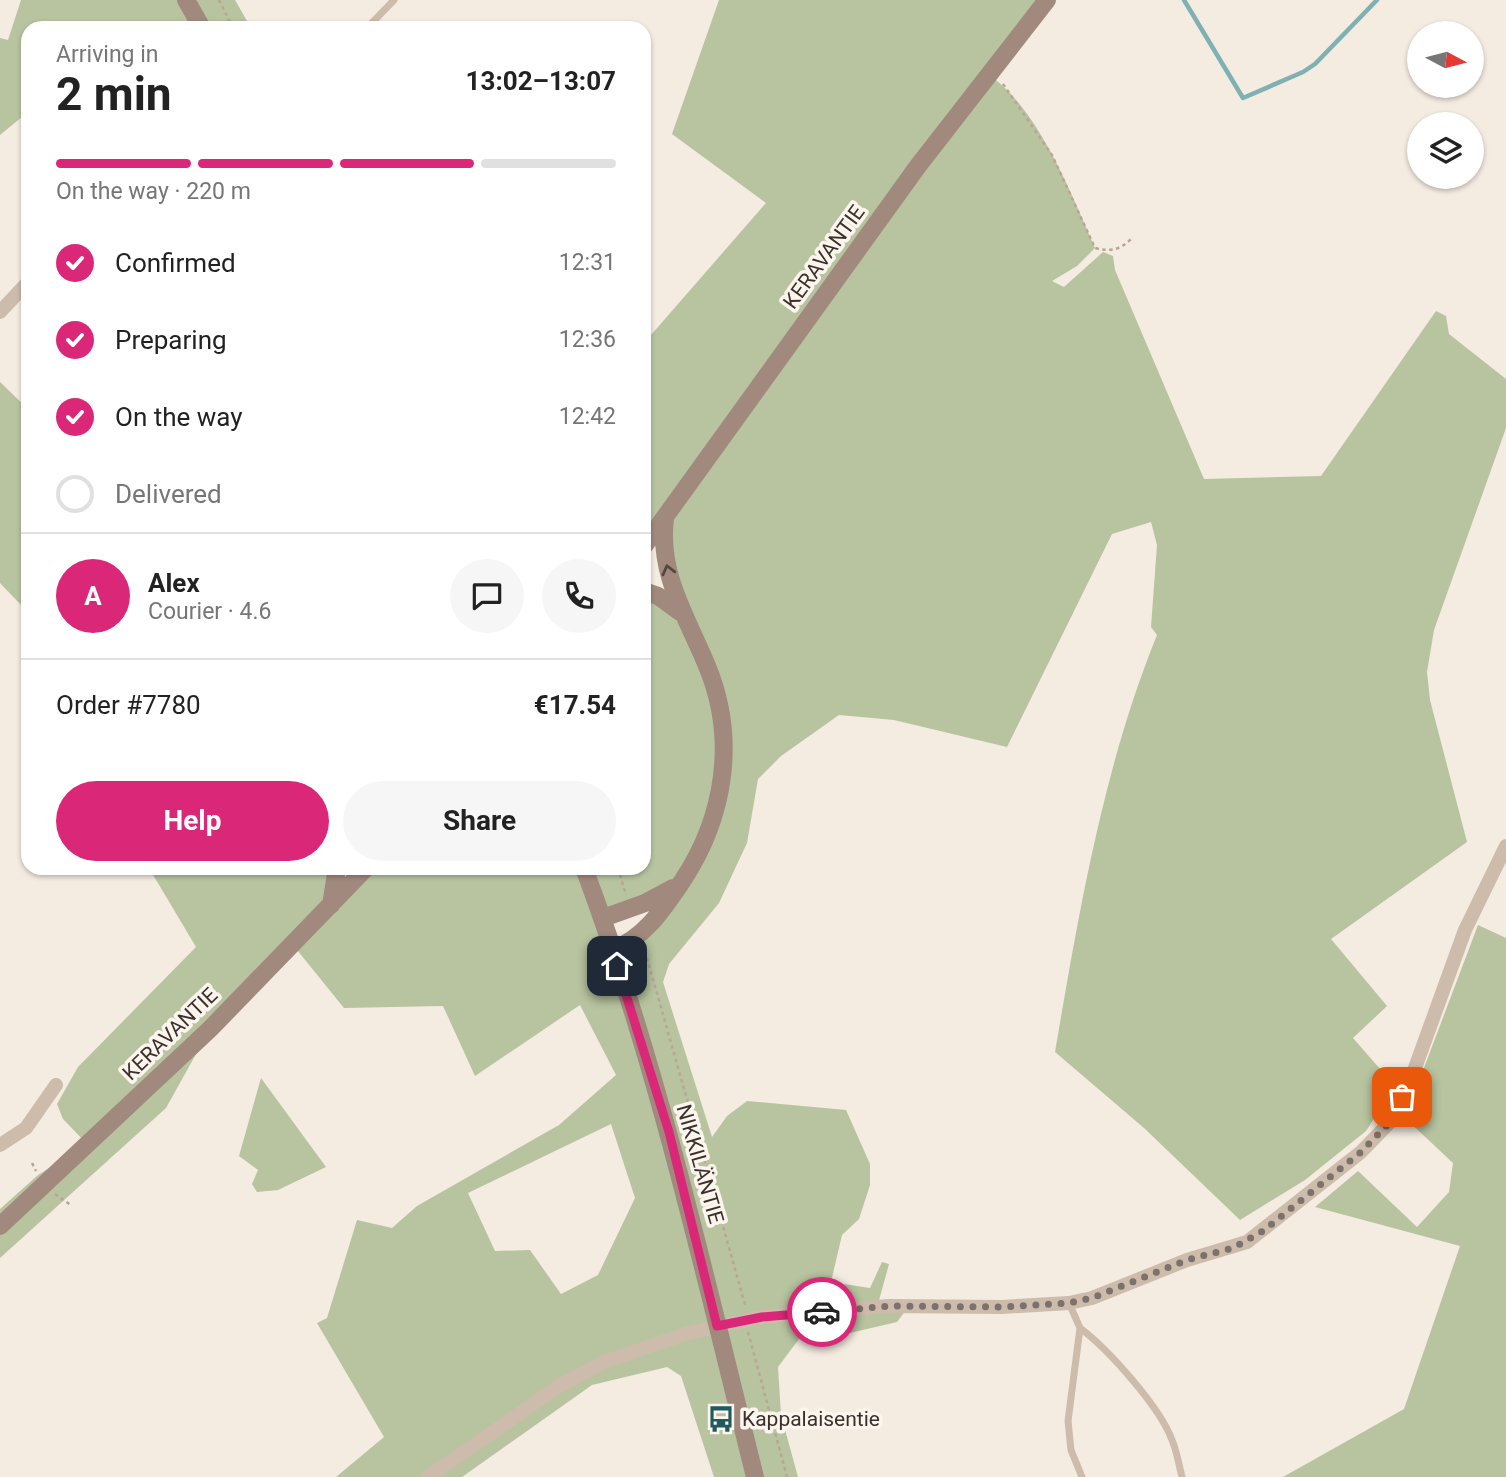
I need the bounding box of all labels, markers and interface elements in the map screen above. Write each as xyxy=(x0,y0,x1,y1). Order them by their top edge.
north arrow xyxy=(1407,21,1484,98)
map controls xyxy=(1407,21,1484,189)
text: Arriving in xyxy=(56,41,159,68)
text: 13:02–13:07 xyxy=(466,66,616,96)
text: 2 min xyxy=(56,67,172,121)
button: layers xyxy=(1407,112,1484,189)
text: On the way · 220 m xyxy=(56,178,251,205)
street label: KERAVANTIE xyxy=(778,201,870,313)
icon: check xyxy=(56,244,94,282)
text: Confirmed xyxy=(115,248,236,278)
text: 12:31 xyxy=(559,249,616,276)
icon: check xyxy=(56,321,94,359)
text: Preparing xyxy=(115,325,227,355)
text: 12:36 xyxy=(559,326,616,353)
icon: check xyxy=(56,398,94,436)
text: On the way xyxy=(115,402,243,432)
text: 12:42 xyxy=(559,403,616,430)
text: Delivered xyxy=(115,479,222,509)
button: chat xyxy=(450,559,524,633)
button: phone xyxy=(542,559,616,633)
one-way arrow xyxy=(662,564,676,576)
text: Alex xyxy=(148,568,200,598)
text: A xyxy=(84,581,102,611)
text: Courier · 4.6 xyxy=(148,598,271,625)
text: Order #7780 xyxy=(56,690,201,720)
text: €17.54 xyxy=(534,690,616,720)
button: Help xyxy=(56,781,329,861)
button: Share xyxy=(343,781,616,861)
pin xyxy=(587,936,647,996)
icon: home xyxy=(598,947,636,985)
street label: KERAVANTIE xyxy=(118,983,222,1085)
pin xyxy=(1372,1067,1432,1127)
icon: bag xyxy=(1383,1078,1421,1116)
street label: NIKKILÄNTIE xyxy=(672,1102,728,1226)
courier xyxy=(787,1277,857,1347)
icon: car xyxy=(803,1293,841,1331)
bus stop icon: Kappalaisentie xyxy=(706,1404,736,1434)
place label: Kappalaisentie xyxy=(742,1407,880,1431)

